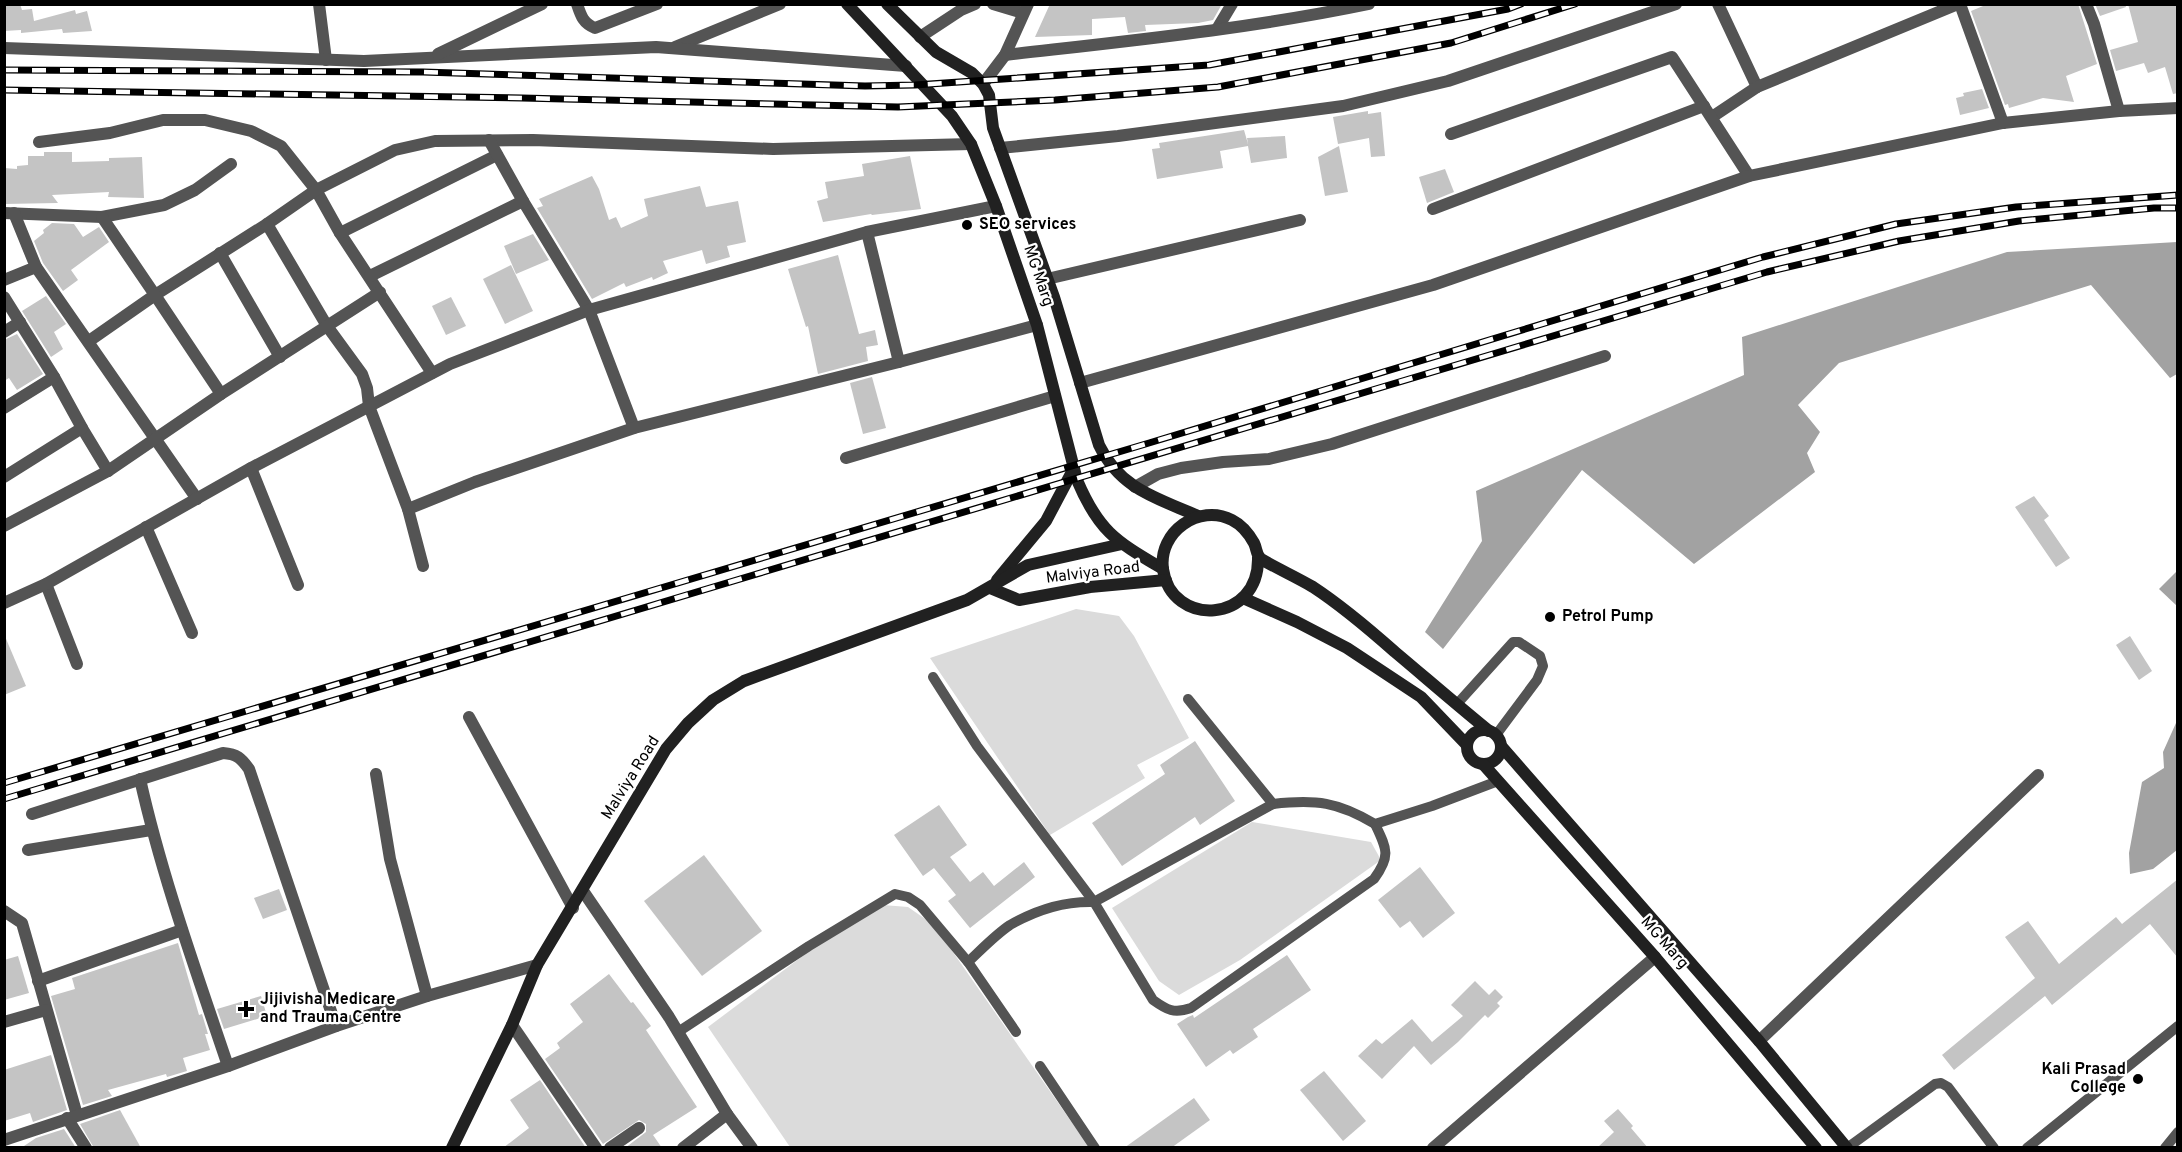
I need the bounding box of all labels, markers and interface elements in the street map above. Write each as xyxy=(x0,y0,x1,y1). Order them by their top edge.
place label: SEO services xyxy=(979,215,1077,235)
marker: SEO services xyxy=(960,218,974,232)
street label: MG Marg xyxy=(1018,243,1058,309)
street label: Malviya Road xyxy=(1045,557,1141,589)
place label: Petrol Pump xyxy=(1562,607,1654,627)
marker: Petrol Pump xyxy=(1543,610,1557,624)
street label: Malviya Road xyxy=(597,733,665,823)
street label: MG Marg xyxy=(1636,912,1692,974)
place label: Jijivisha Medicare and Trauma Centre xyxy=(260,990,401,1028)
marker: Jijivisha Medicare and Trauma Centre xyxy=(237,1000,255,1018)
place label: Kali Prasad College xyxy=(2041,1060,2126,1098)
marker: Kali Prasad College xyxy=(2131,1072,2145,1086)

